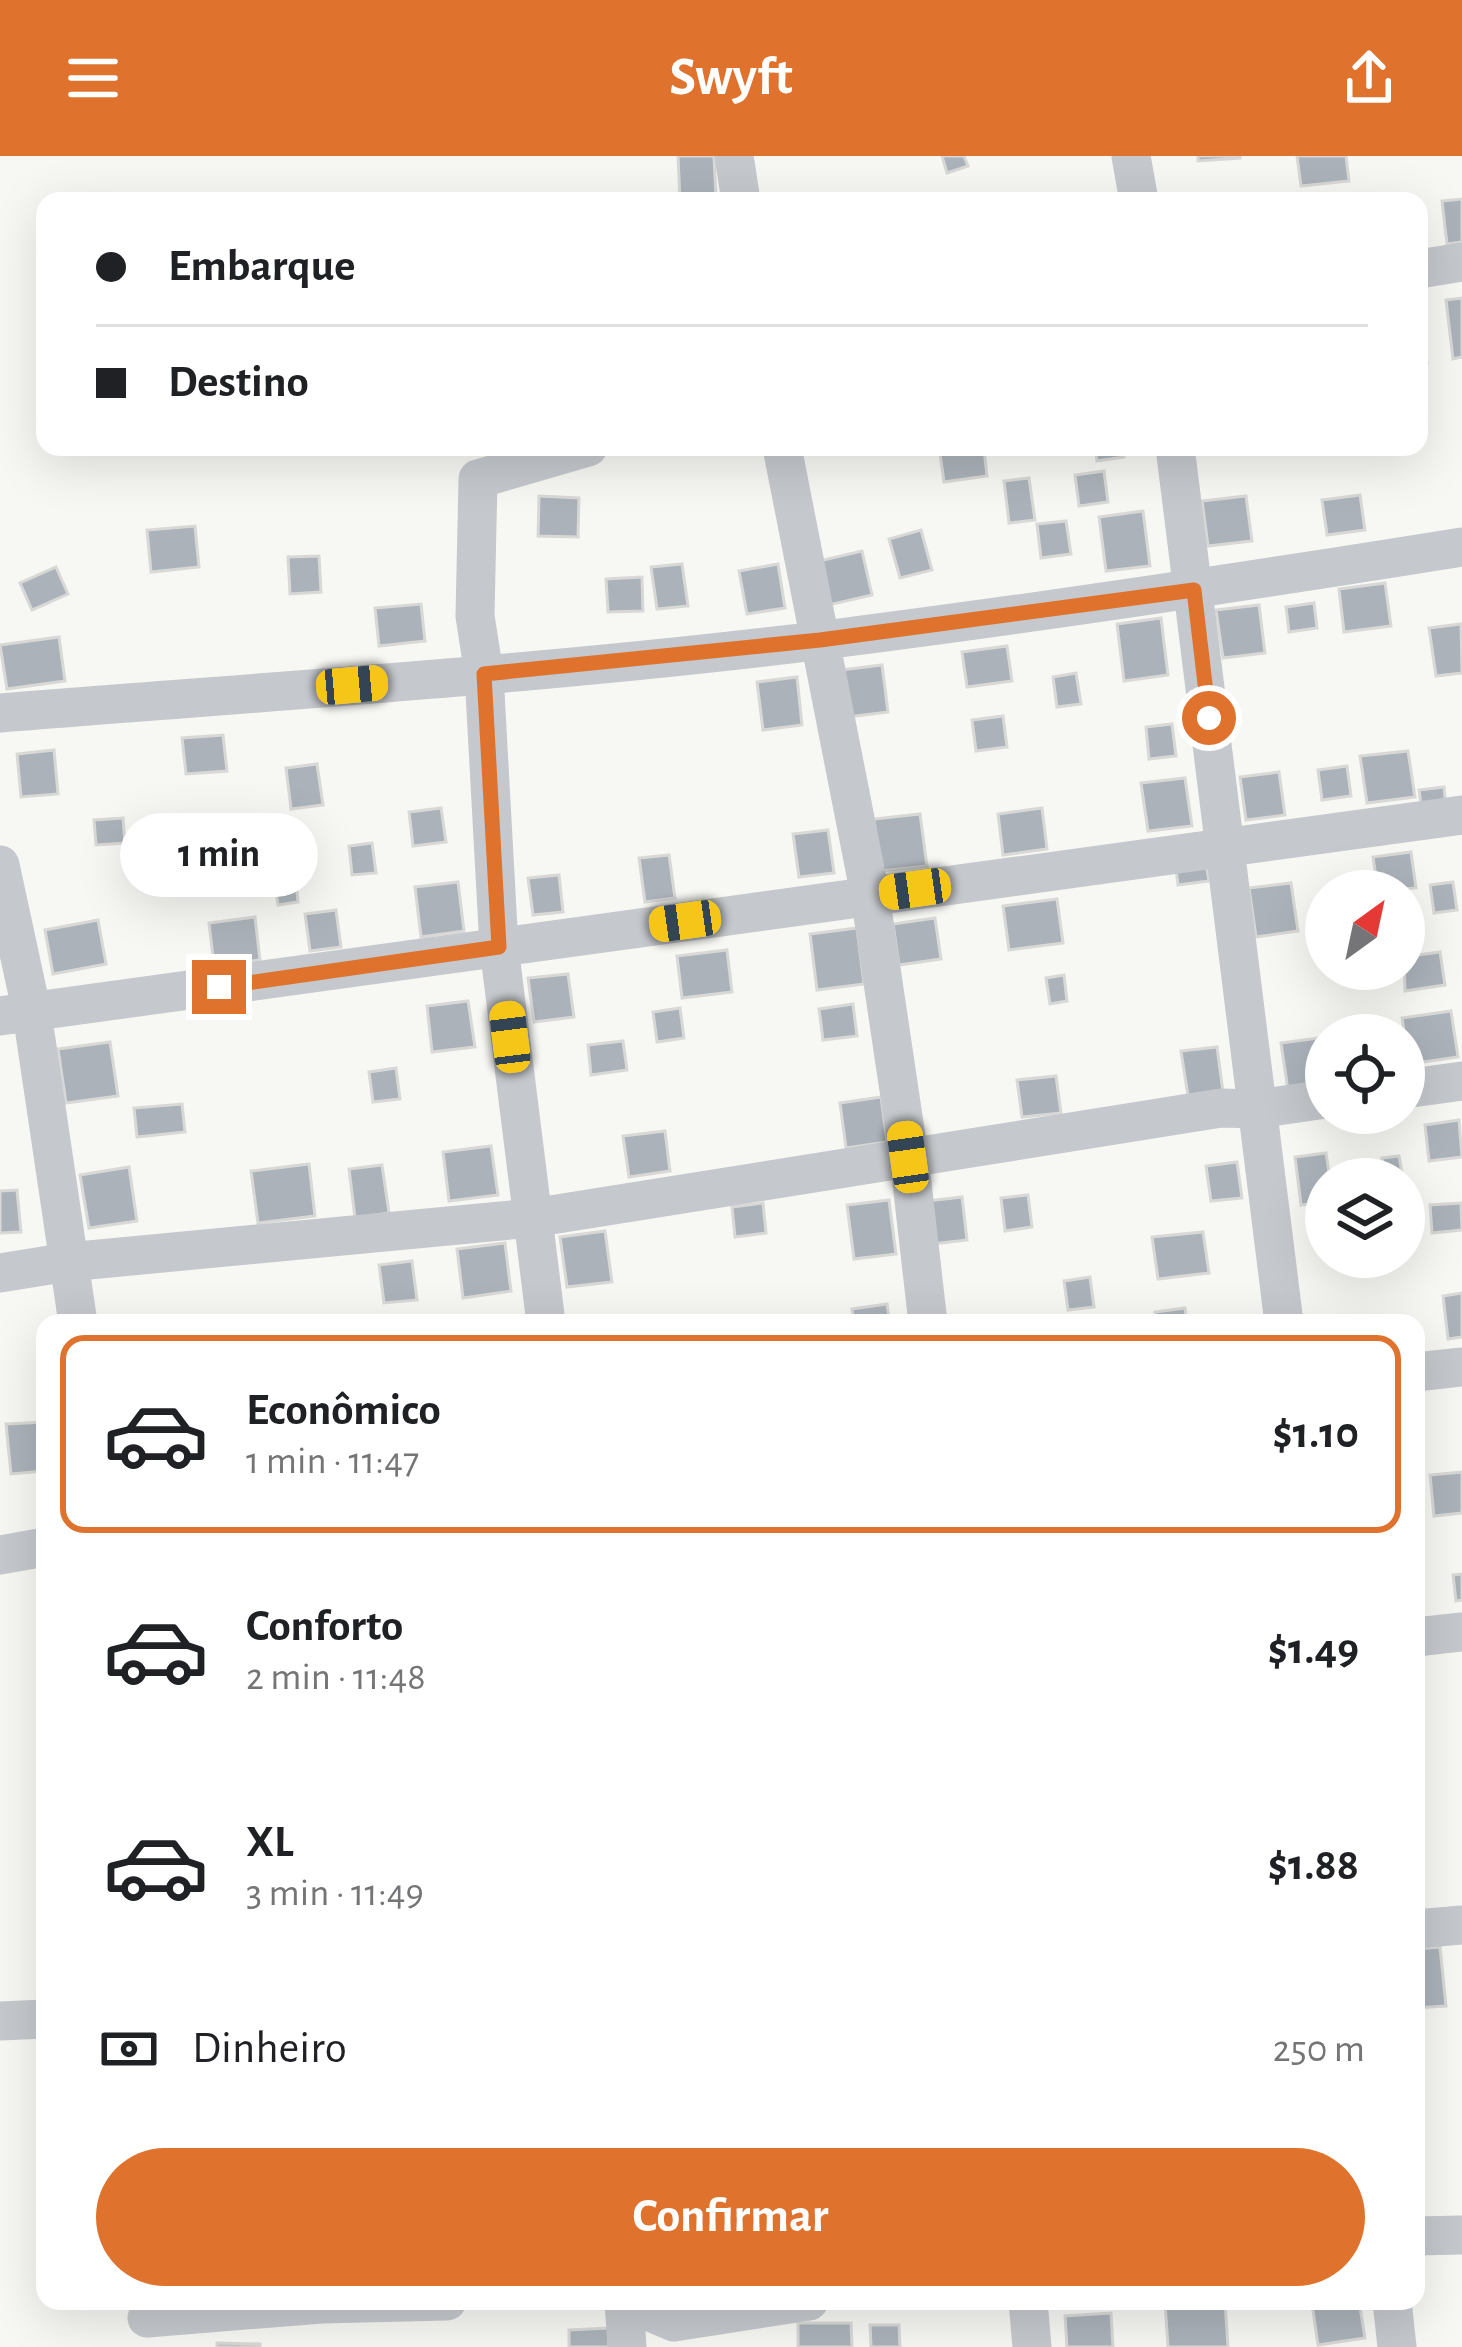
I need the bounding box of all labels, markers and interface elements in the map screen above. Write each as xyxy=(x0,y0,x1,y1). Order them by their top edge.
icon: menu xyxy=(60,45,126,111)
icon: share xyxy=(1336,45,1402,111)
text: Swyft xyxy=(669,51,793,105)
text: Embarque xyxy=(168,244,355,289)
text: Destino xyxy=(168,360,309,405)
car xyxy=(315,664,389,706)
route start xyxy=(1182,691,1236,745)
callout: 1 min xyxy=(120,813,318,897)
text: 1 min xyxy=(178,835,260,874)
car xyxy=(877,866,953,912)
north arrow xyxy=(1305,870,1425,990)
map controls xyxy=(1305,870,1425,1278)
car xyxy=(647,898,723,944)
route end xyxy=(192,960,246,1014)
car xyxy=(488,999,532,1075)
button: locate xyxy=(1305,1014,1425,1134)
car xyxy=(885,1119,931,1195)
button: layers xyxy=(1305,1158,1425,1278)
icon: car xyxy=(102,1380,210,1488)
text: Econômico xyxy=(246,1388,441,1433)
text: $1.10 xyxy=(1273,1411,1359,1456)
text: 1 min · 11:47 xyxy=(246,1442,419,1481)
icon: car xyxy=(102,1596,210,1704)
text: Conforto xyxy=(246,1604,403,1649)
text: $1.49 xyxy=(1268,1627,1359,1672)
text: 2 min · 11:48 xyxy=(246,1658,426,1697)
icon: car xyxy=(102,1812,210,1920)
text: XL xyxy=(246,1820,294,1865)
text: $1.88 xyxy=(1268,1843,1359,1888)
text: 3 min · 11:49 xyxy=(246,1874,424,1913)
icon: cash xyxy=(96,2016,162,2082)
text: Dinheiro xyxy=(192,2026,347,2071)
text: 250 m xyxy=(1273,2030,1365,2069)
button: Confirmar xyxy=(96,2148,1365,2286)

